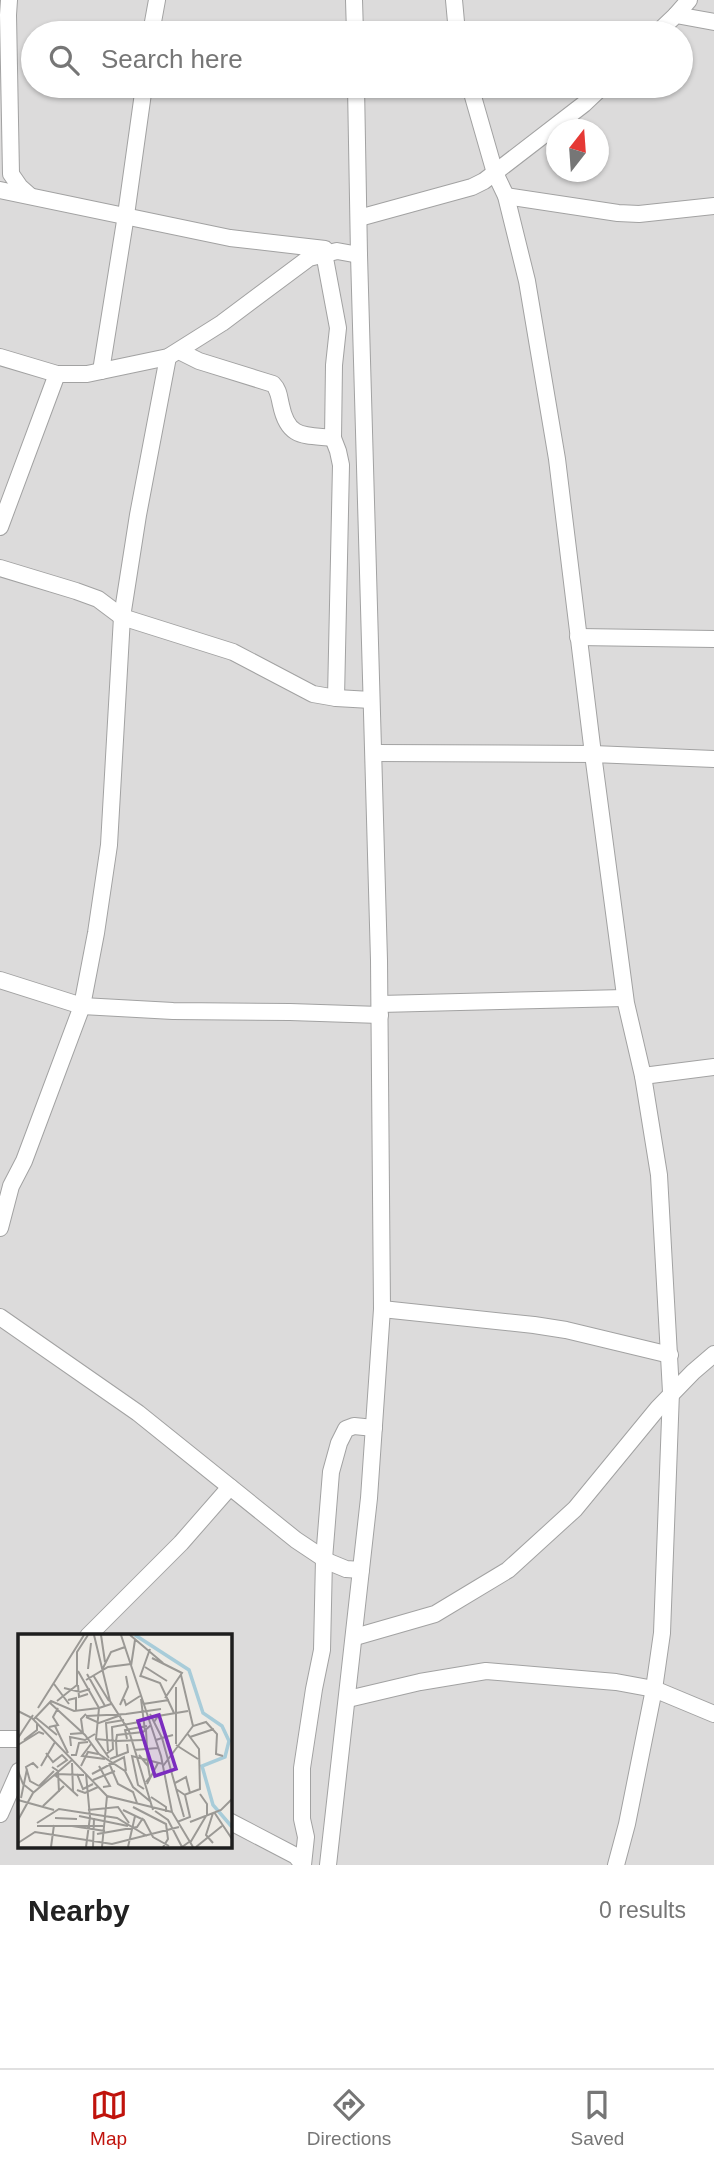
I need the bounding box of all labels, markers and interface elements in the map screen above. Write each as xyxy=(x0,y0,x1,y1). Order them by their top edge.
search box xyxy=(21,21,693,98)
icon: search xyxy=(45,41,83,79)
text: Search here xyxy=(101,44,243,74)
north arrow xyxy=(546,119,609,182)
inset map xyxy=(18,1634,231,1848)
text: Nearby xyxy=(28,1894,130,1927)
text: 0 results xyxy=(599,1897,686,1923)
tab: Map xyxy=(90,2086,128,2150)
tab: Directions xyxy=(307,2086,391,2150)
tab: Saved xyxy=(570,2086,624,2150)

